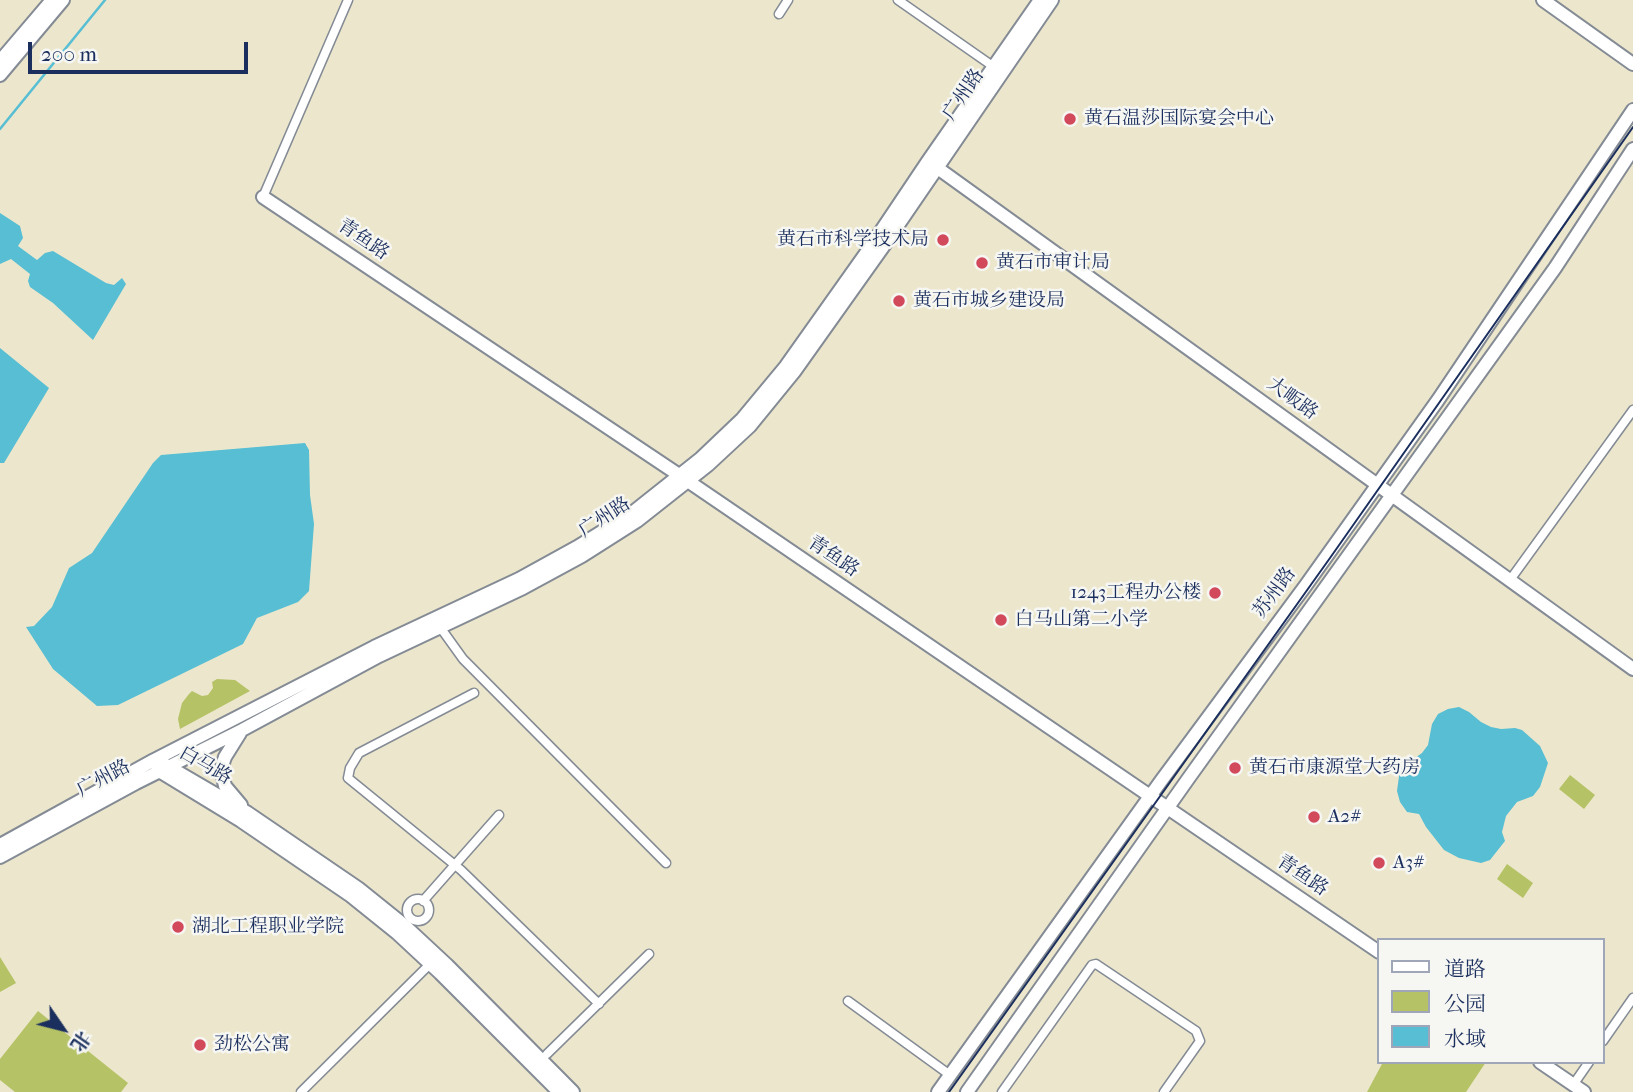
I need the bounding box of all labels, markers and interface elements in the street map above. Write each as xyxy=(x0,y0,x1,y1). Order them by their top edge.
scale bar xyxy=(32,28,252,72)
text: 200 m xyxy=(41,42,97,66)
street label: 广州路 xyxy=(939,65,989,125)
place label: 黄石温莎国际宴会中心 xyxy=(1084,108,1274,130)
marker: 黄石温莎国际宴会中心 xyxy=(1062,111,1078,127)
street label: 青鱼路 xyxy=(333,215,393,265)
place label: 黄石市科学技术局 xyxy=(777,229,929,251)
marker: 黄石市科学技术局 xyxy=(935,232,951,248)
place label: 黄石市审计局 xyxy=(996,252,1110,274)
marker: 黄石市审计局 xyxy=(974,255,990,271)
place label: 黄石市城乡建设局 xyxy=(913,290,1065,312)
marker: 黄石市城乡建设局 xyxy=(891,293,907,309)
street label: 大畈路 xyxy=(1262,373,1322,425)
street label: 广州路 xyxy=(575,493,635,543)
street label: 青鱼路 xyxy=(803,532,863,582)
street label: 苏州路 xyxy=(1249,563,1301,623)
place label: 1243工程办公楼 xyxy=(1070,582,1201,604)
marker: 1243工程办公楼 xyxy=(1207,585,1223,601)
place label: 白马山第二小学 xyxy=(1015,609,1148,631)
marker: 白马山第二小学 xyxy=(993,612,1009,628)
street label: 白马路 xyxy=(175,742,235,790)
street label: 广州路 xyxy=(73,756,135,802)
place label: 黄石市康源堂大药房 xyxy=(1249,757,1420,779)
marker: 黄石市康源堂大药房 xyxy=(1227,760,1243,776)
place label: A2# xyxy=(1328,806,1362,828)
marker: A2# xyxy=(1306,809,1322,825)
street label: 青鱼路 xyxy=(1272,851,1332,901)
place label: A3# xyxy=(1393,852,1425,874)
marker: A3# xyxy=(1371,855,1387,871)
place label: 湖北工程职业学院 xyxy=(192,916,344,938)
marker: 湖北工程职业学院 xyxy=(170,919,186,935)
legend xyxy=(1378,938,1605,1064)
text: 道路 xyxy=(1444,957,1486,981)
text: 公园 xyxy=(1444,992,1486,1016)
north arrow xyxy=(28,994,98,1064)
text: 北 xyxy=(66,1027,95,1055)
text: 水域 xyxy=(1444,1027,1486,1051)
place label: 劲松公寓 xyxy=(214,1034,290,1056)
marker: 劲松公寓 xyxy=(192,1037,208,1053)

